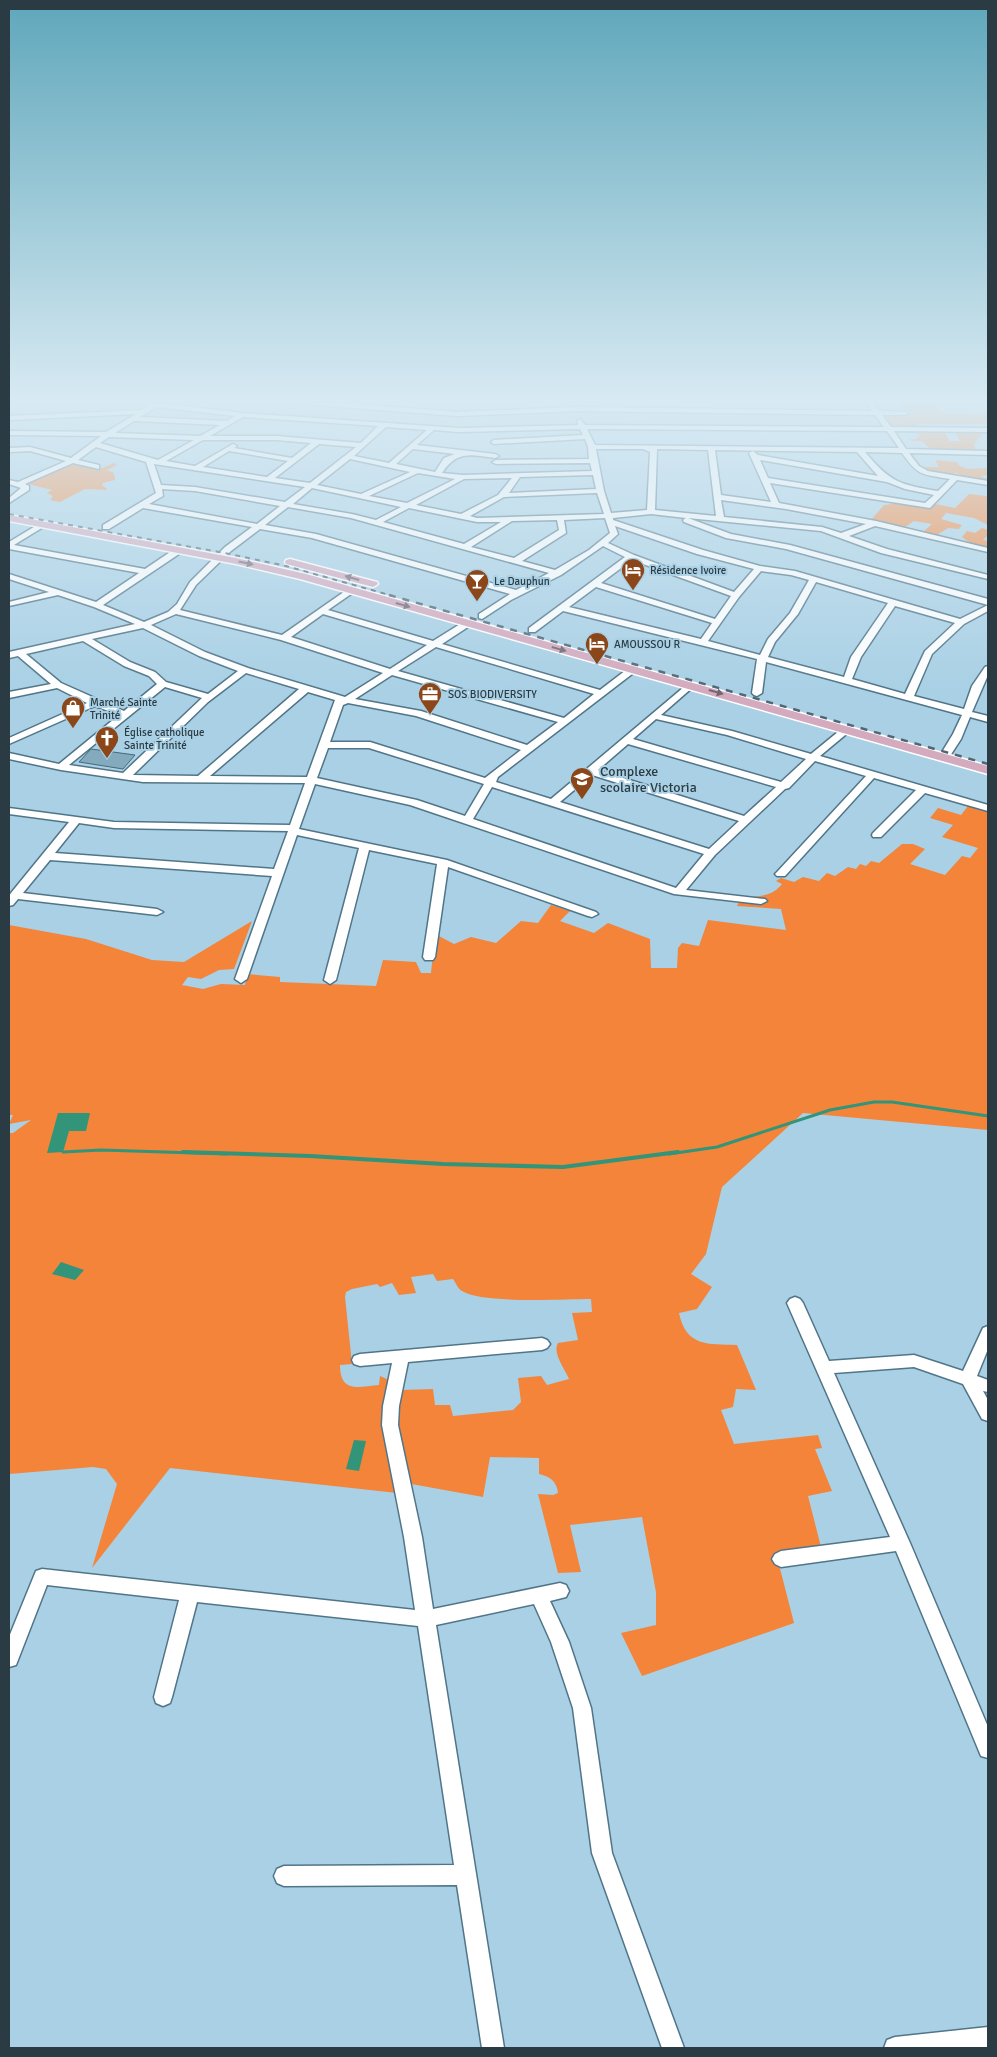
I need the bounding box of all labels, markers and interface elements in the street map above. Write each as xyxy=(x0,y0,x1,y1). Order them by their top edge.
hotel icon: Résidence Ivoire xyxy=(620,557,646,591)
one-way arrow xyxy=(238,559,253,567)
place label: Résidence Ivoire xyxy=(650,564,726,577)
bar icon: Le Dauphun xyxy=(464,568,490,602)
one-way arrow xyxy=(344,574,359,582)
place label: Le Dauphun xyxy=(494,575,550,588)
one-way arrow xyxy=(395,601,410,609)
hotel icon: AMOUSSOU R xyxy=(584,631,610,665)
place label: AMOUSSOU R xyxy=(614,638,680,651)
one-way arrow xyxy=(552,645,567,653)
office icon: SOS BIODIVERSITY xyxy=(417,681,443,715)
place label: SOS BIODIVERSITY xyxy=(448,688,537,701)
one-way arrow xyxy=(708,689,723,697)
shop icon: Marché Sainte Trinité xyxy=(60,695,86,729)
place label: Marché Sainte Trinité xyxy=(90,696,157,722)
church icon: Église catholique Sainte Trinité xyxy=(94,725,120,759)
place label: Église catholique Sainte Trinité xyxy=(124,725,205,752)
place label: Complexe scolaire Victoria xyxy=(600,763,697,796)
school or university icon: Complexe scolaire Victoria xyxy=(569,766,595,800)

